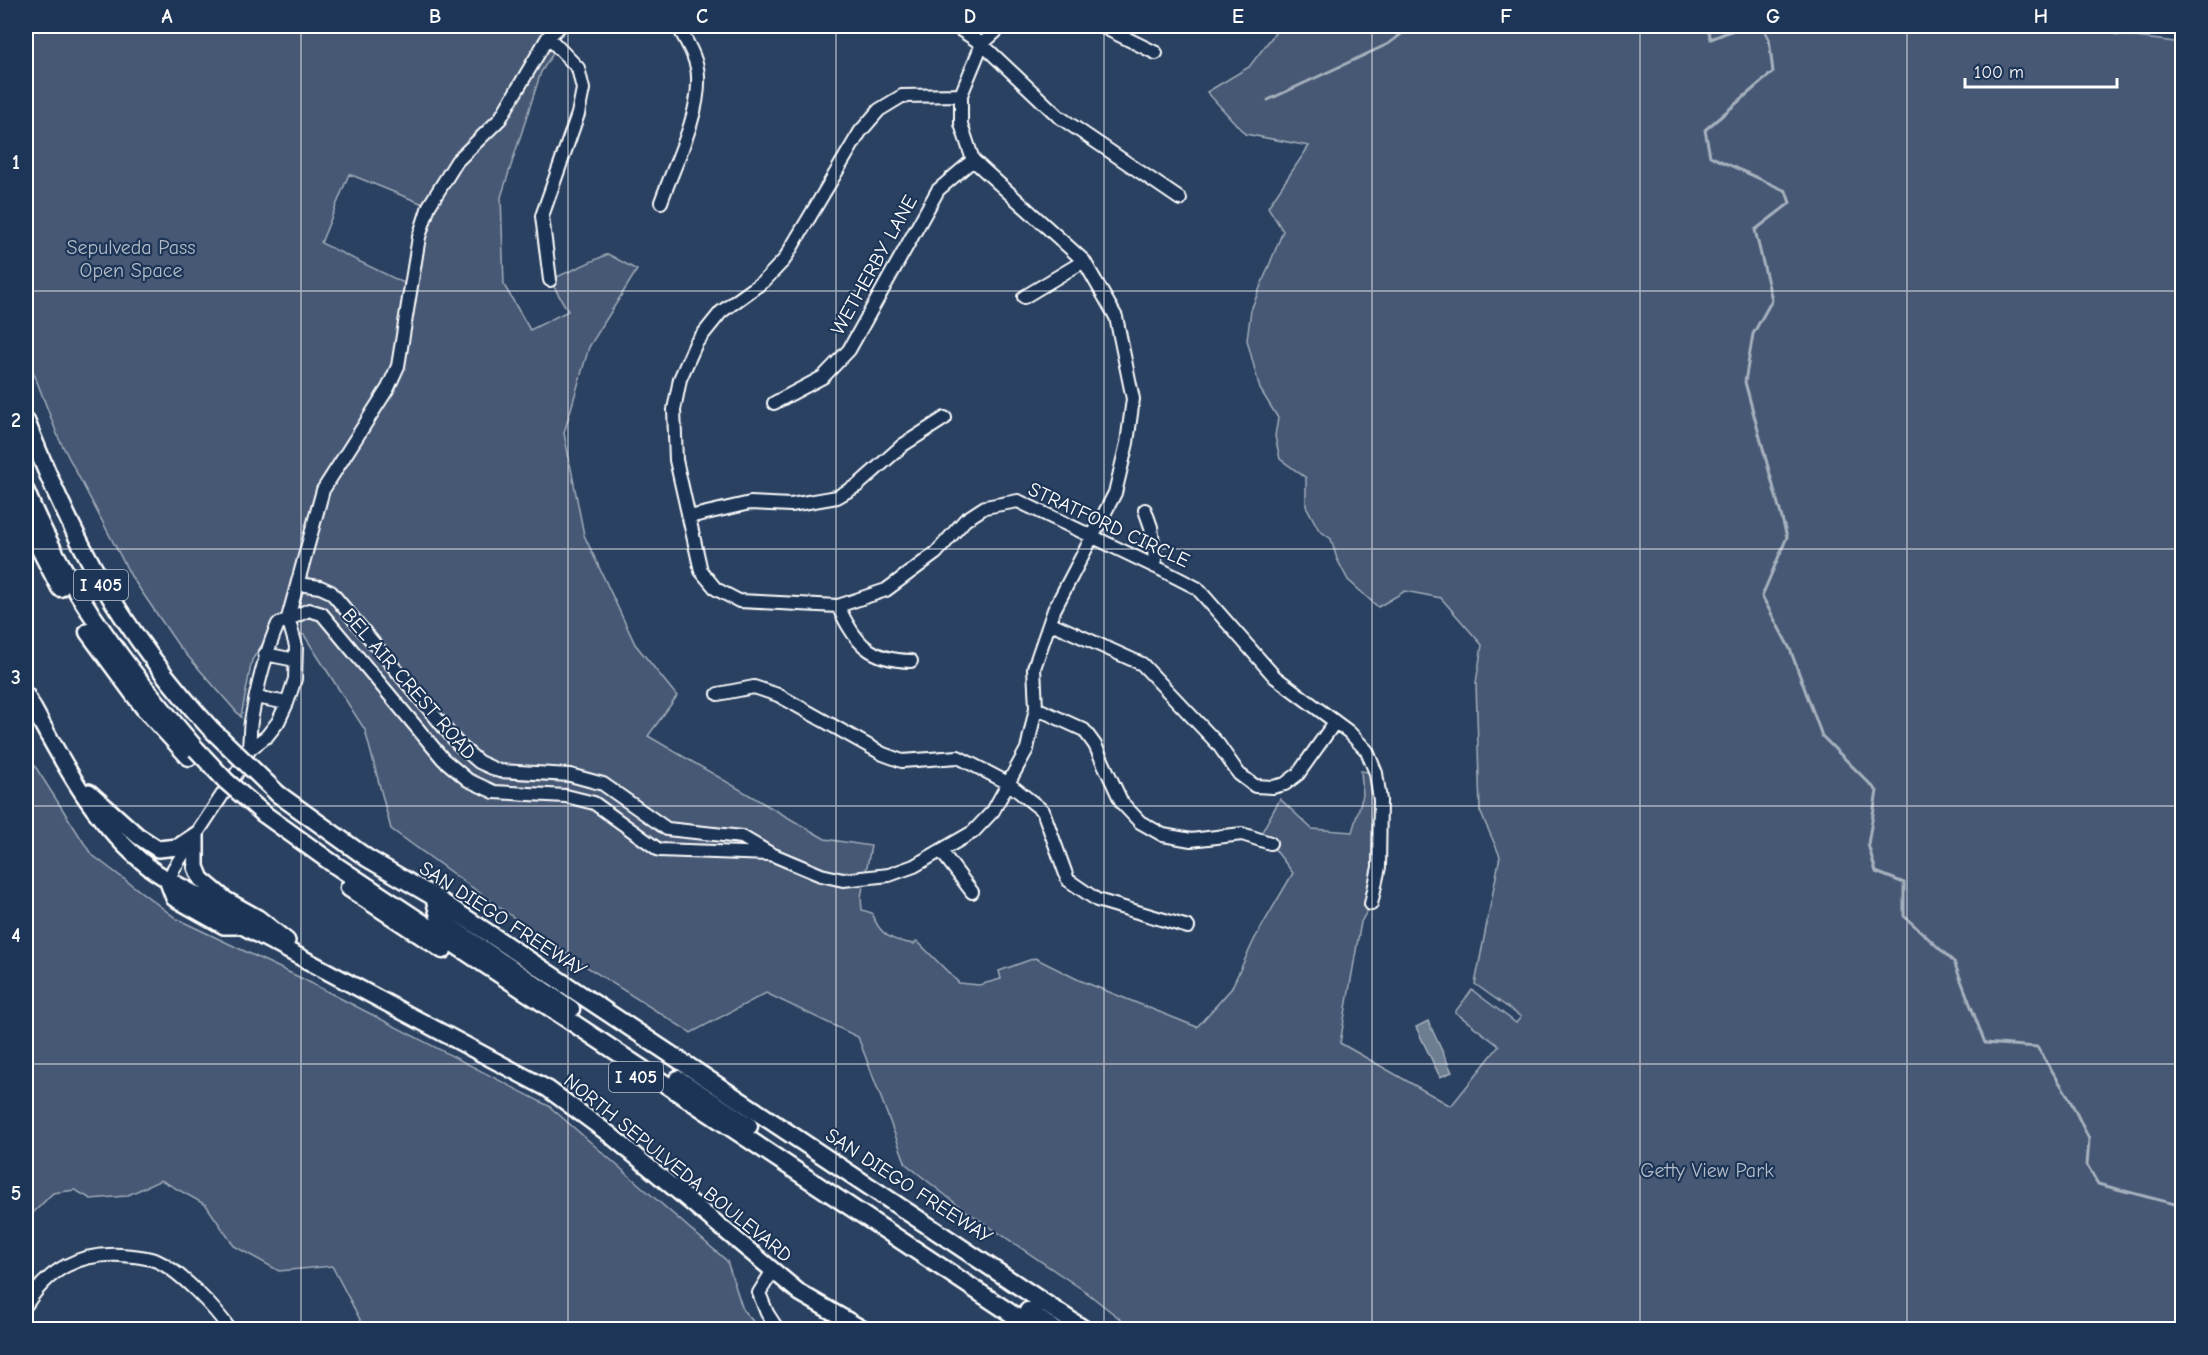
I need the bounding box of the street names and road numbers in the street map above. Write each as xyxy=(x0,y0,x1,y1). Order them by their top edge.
street label: WETHERBY LANE xyxy=(826,191,922,339)
street label: STRATFORD CIRCLE xyxy=(1025,478,1193,572)
road number: I 405 xyxy=(74,570,128,600)
street label: BEL AIR CREST ROAD xyxy=(337,604,481,764)
street label: SAN DIEGO FREEWAY xyxy=(415,856,591,982)
road number: I 405 xyxy=(609,1062,663,1092)
street label: NORTH SEPULVEDA BOULEVARD xyxy=(559,1069,797,1267)
street label: SAN DIEGO FREEWAY xyxy=(821,1123,997,1249)

